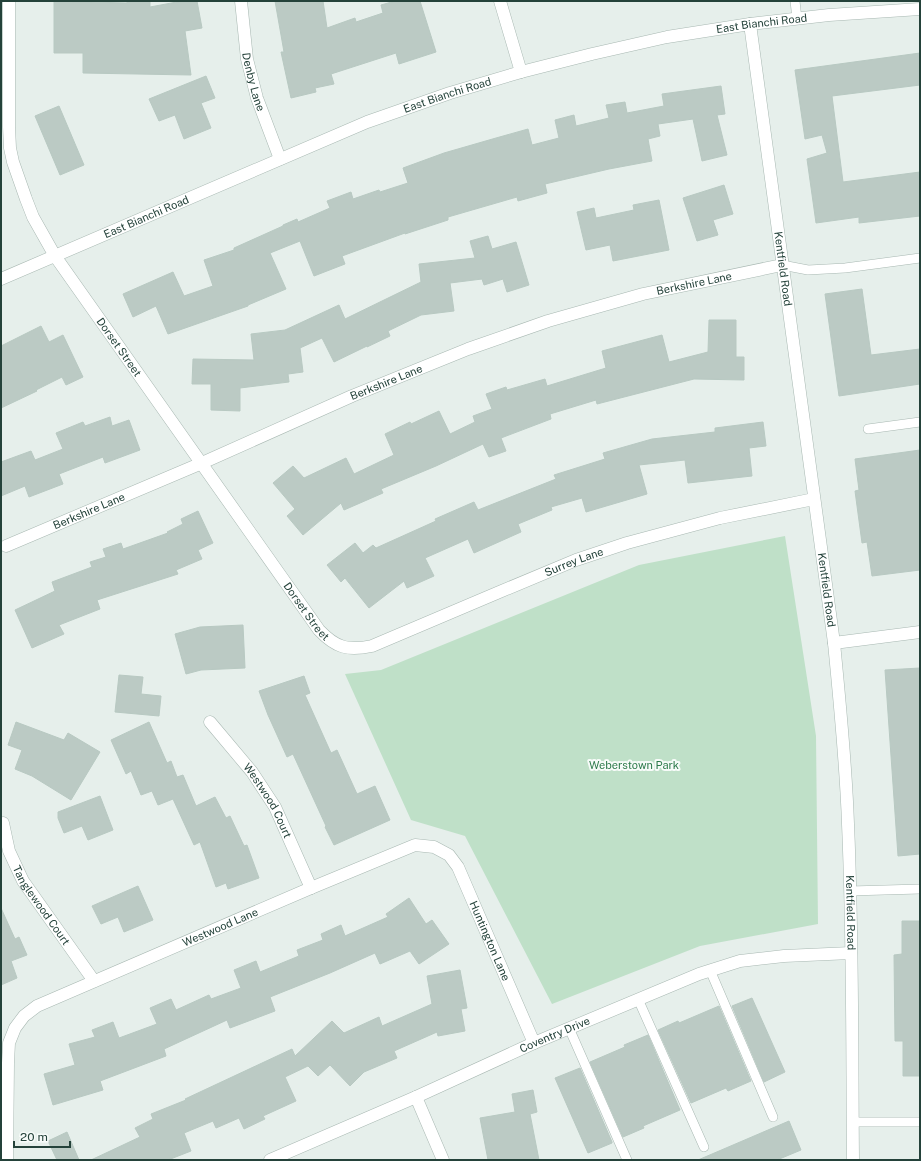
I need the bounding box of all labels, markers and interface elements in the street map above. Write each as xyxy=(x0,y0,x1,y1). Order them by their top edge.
street label: East Bianchi Road xyxy=(715,12,808,35)
street label: Denby Lane xyxy=(240,52,267,113)
street label: East Bianchi Road xyxy=(402,75,493,115)
street label: East Bianchi Road xyxy=(102,193,191,240)
street label: Kentfield Road xyxy=(772,231,794,307)
street label: Berkshire Lane xyxy=(655,270,733,297)
street label: Dorset Street xyxy=(94,315,144,379)
street label: Berkshire Lane xyxy=(348,362,424,402)
street label: Berkshire Lane xyxy=(51,490,127,531)
street label: Surrey Lane xyxy=(543,545,605,579)
street label: Kentfield Road xyxy=(816,552,838,628)
street label: Dorset Street xyxy=(281,580,332,643)
park label: Weberstown Park xyxy=(589,759,679,771)
street label: Westwood Court xyxy=(241,761,294,840)
street label: Tanglewood Court xyxy=(11,864,72,947)
street label: Kentfield Road xyxy=(844,875,858,950)
street label: Huntington Lane xyxy=(467,899,512,983)
street label: Westwood Lane xyxy=(181,906,260,949)
street label: Coventry Drive xyxy=(518,1014,591,1055)
scale bar xyxy=(14,1123,70,1149)
text: 20 m xyxy=(20,1130,48,1144)

